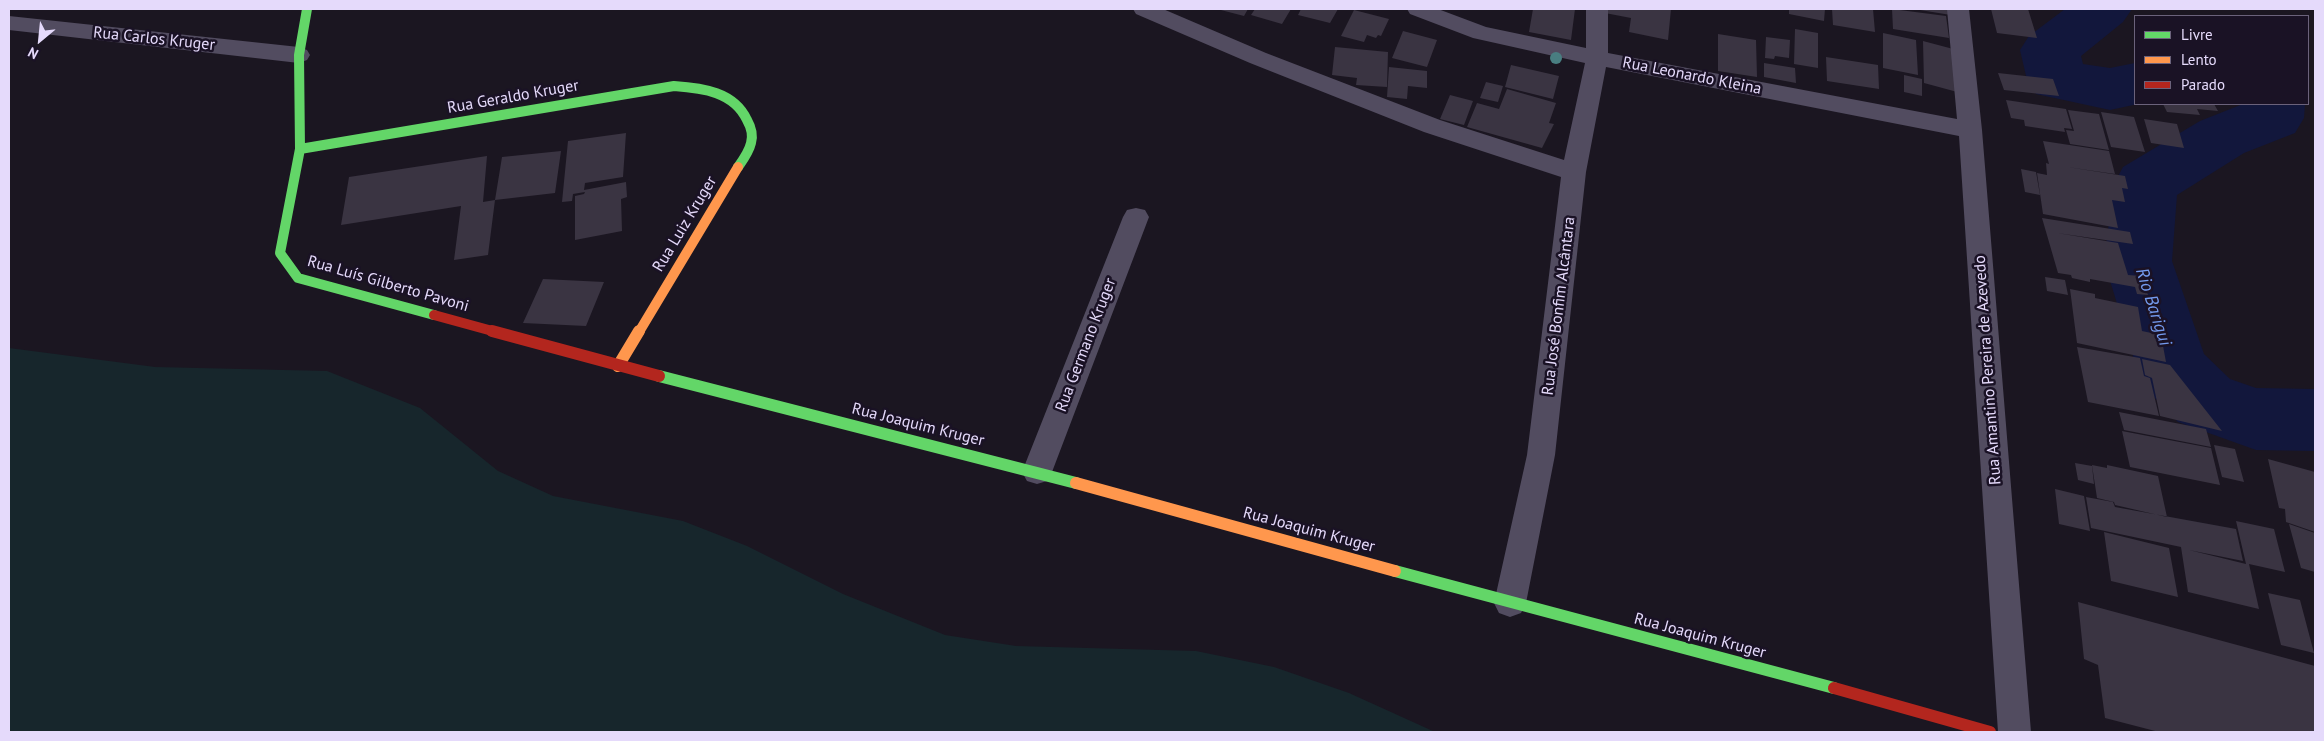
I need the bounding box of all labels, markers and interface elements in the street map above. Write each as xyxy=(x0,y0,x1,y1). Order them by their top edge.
north arrow xyxy=(15,15,65,65)
legend xyxy=(2134,15,2309,105)
street label: Rua Carlos Kruger xyxy=(92,23,216,55)
text: Livre xyxy=(2181,25,2213,44)
text: N xyxy=(25,43,41,63)
text: Lento xyxy=(2181,50,2217,69)
street label: Rua Leonardo Kleina xyxy=(1621,53,1763,99)
text: Parado xyxy=(2181,75,2225,94)
street label: Rua Geraldo Kruger xyxy=(446,76,580,118)
street label: Rua Luiz Kruger xyxy=(649,173,721,275)
street label: Rua José Bonfim Alcântara xyxy=(1539,216,1579,396)
street label: Rua Luís Gilberto Pavoni xyxy=(305,252,471,316)
street label: Rua Amantino Pereira de Azevedo xyxy=(1970,255,2006,485)
water label: Rio Barigui xyxy=(2130,265,2176,349)
street label: Rua Germano Kruger xyxy=(1052,275,1120,415)
street label: Rua Joaquim Kruger xyxy=(850,399,986,451)
street label: Rua Joaquim Kruger xyxy=(1241,503,1377,557)
street label: Rua Joaquim Kruger xyxy=(1632,609,1768,663)

